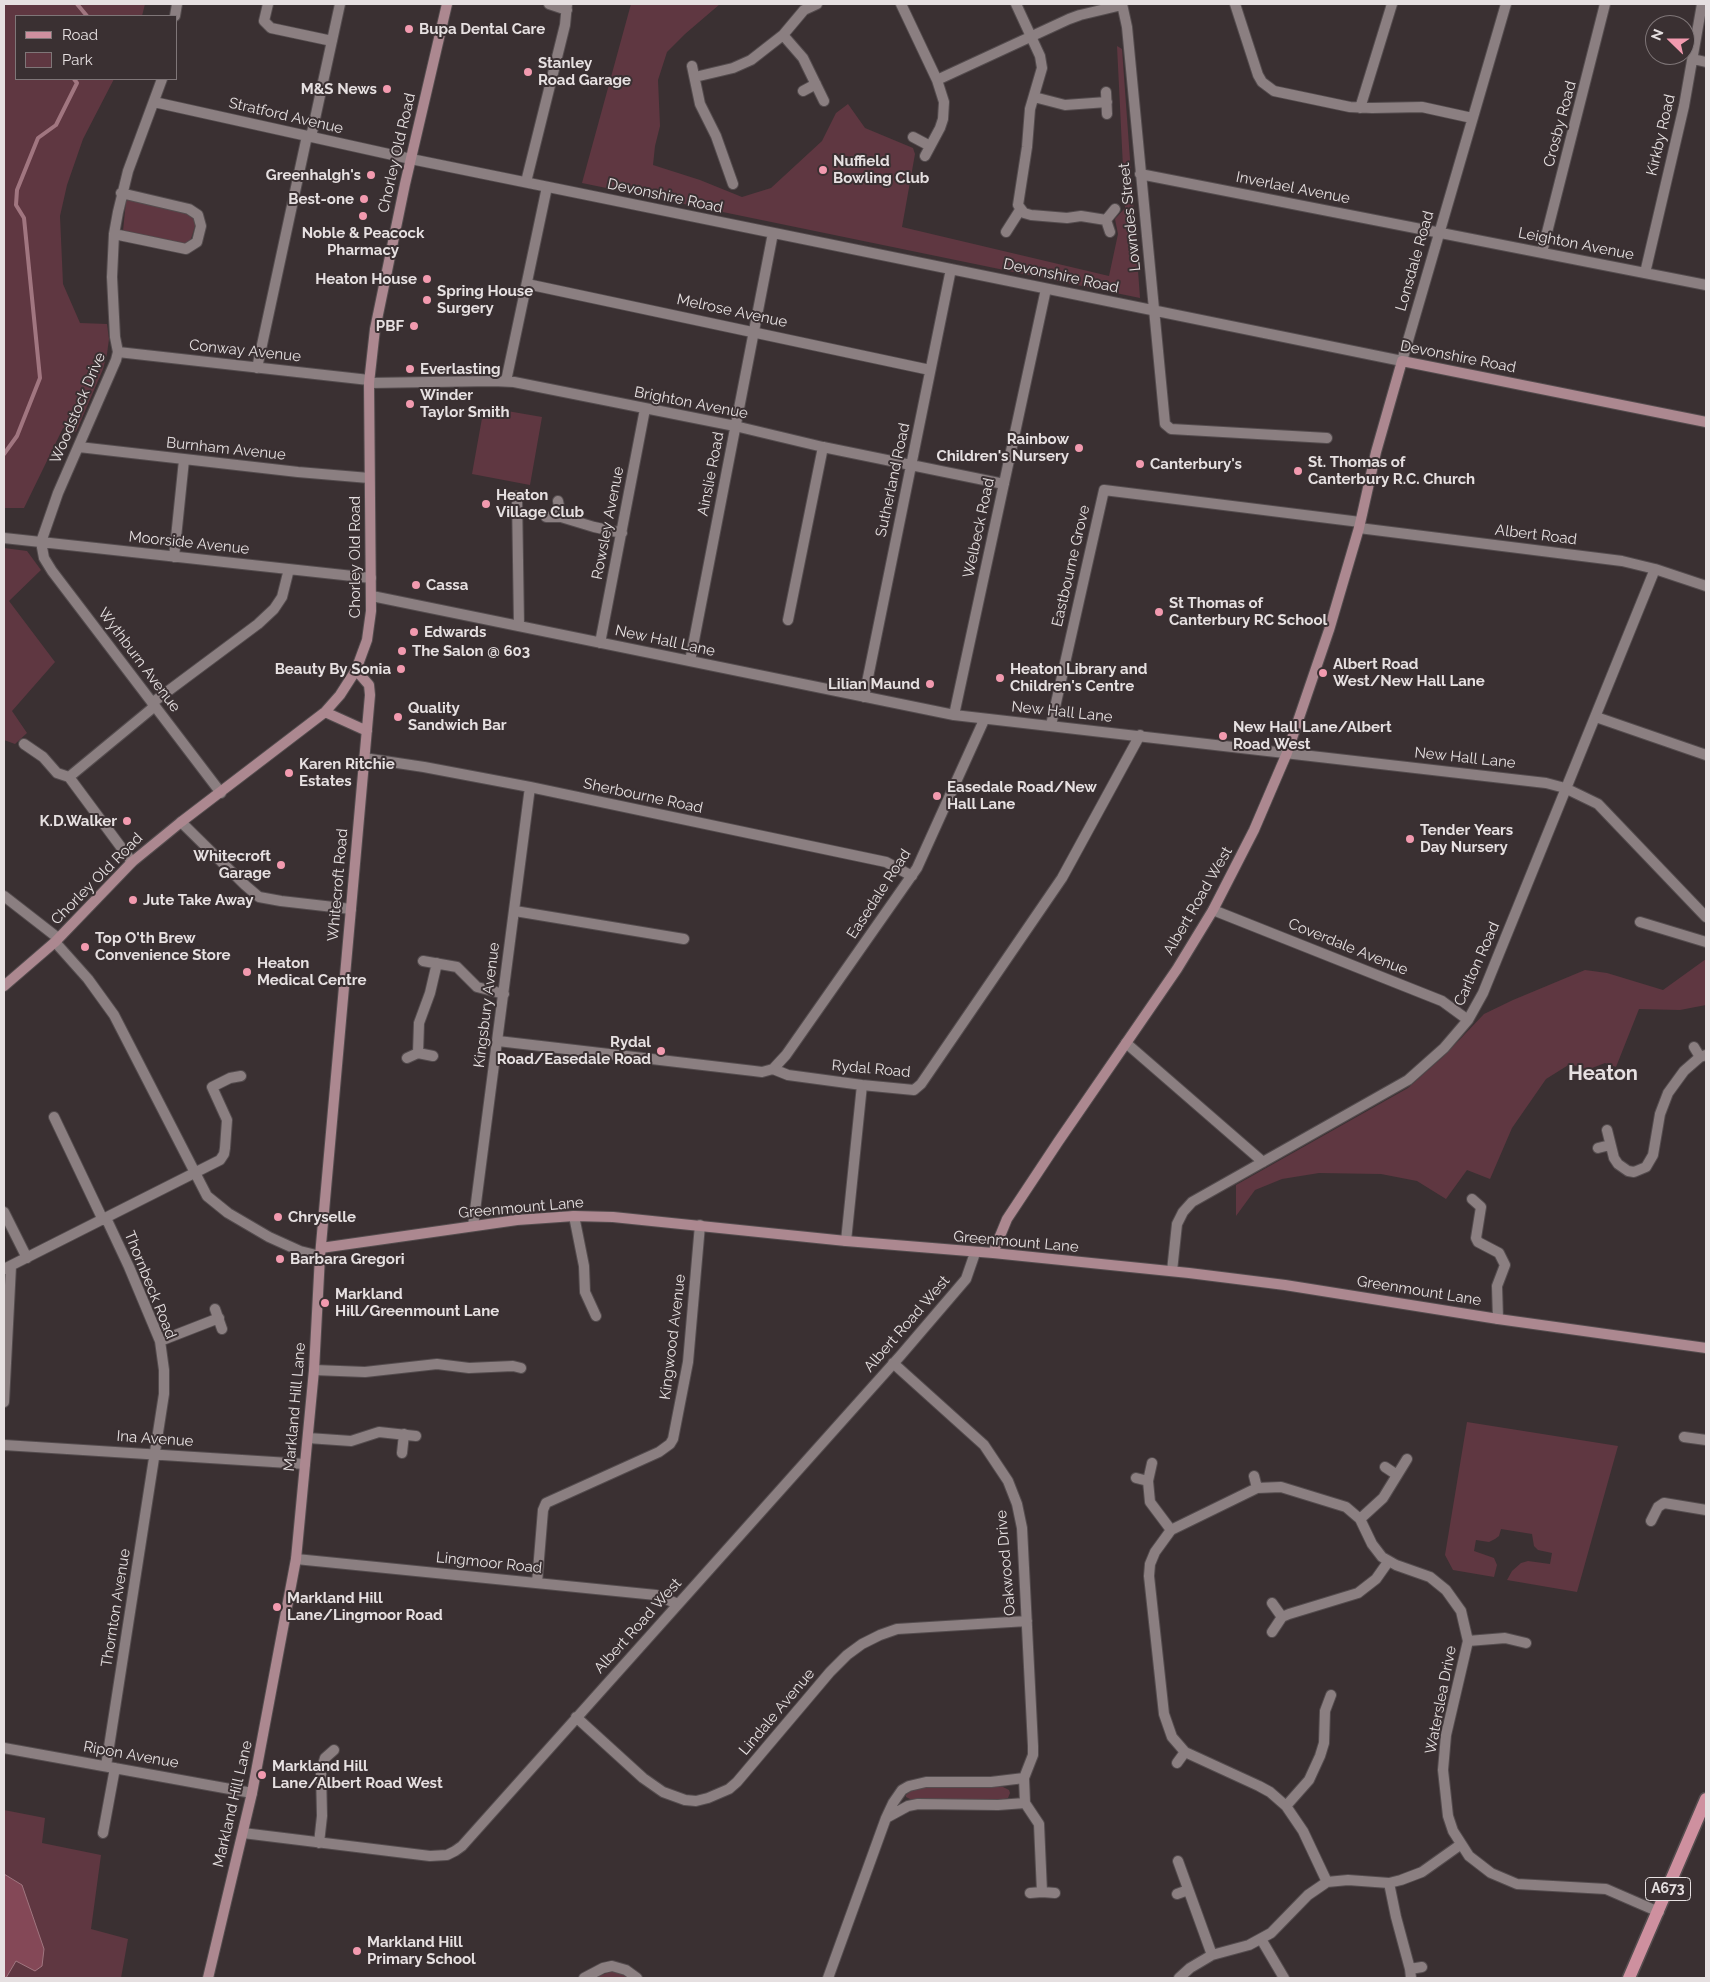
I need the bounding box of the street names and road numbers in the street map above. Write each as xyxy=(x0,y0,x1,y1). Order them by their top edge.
street label: Crosby Road xyxy=(1540,79,1580,169)
street label: Chorley Old Road xyxy=(374,91,420,215)
street label: Kirkby Road xyxy=(1643,93,1679,177)
street label: Stratford Avenue xyxy=(227,94,345,138)
street label: Lowndes Street xyxy=(1115,162,1145,272)
street label: Inverlael Avenue xyxy=(1235,168,1351,208)
street label: Devonshire Road xyxy=(606,175,724,217)
street label: Lonsdale Road xyxy=(1392,209,1438,313)
street label: Leighton Avenue xyxy=(1517,224,1635,264)
street label: Devonshire Road xyxy=(1002,255,1120,297)
street label: Melrose Avenue xyxy=(675,291,789,331)
street label: Conway Avenue xyxy=(188,336,302,366)
street label: Devonshire Road xyxy=(1399,337,1517,377)
street label: Woodstock Drive xyxy=(47,350,109,466)
street label: Brighton Avenue xyxy=(633,383,749,423)
street label: Sutherland Road xyxy=(872,421,914,539)
street label: Ainslie Road xyxy=(694,430,728,518)
street label: Burnham Avenue xyxy=(165,434,287,464)
street label: Rowsley Avenue xyxy=(588,465,628,581)
street label: Welbeck Road xyxy=(960,476,998,580)
street label: Chorley Old Road xyxy=(346,496,364,618)
street label: Eastbourne Grove xyxy=(1048,503,1094,629)
street label: Albert Road xyxy=(1494,521,1578,549)
street label: Moorside Avenue xyxy=(128,528,250,558)
street label: Wythburn Avenue xyxy=(94,604,184,716)
street label: New Hall Lane xyxy=(613,622,717,660)
street label: New Hall Lane xyxy=(1010,698,1114,726)
street label: New Hall Lane xyxy=(1413,744,1517,772)
street label: Sherbourne Road xyxy=(582,775,704,817)
street label: Whitecroft Road xyxy=(324,828,352,942)
street label: Chorley Old Road xyxy=(47,829,147,929)
street label: Albert Road West xyxy=(1160,844,1236,958)
street label: Easedale Road xyxy=(843,846,915,942)
street label: Coverdale Avenue xyxy=(1286,915,1410,979)
street label: Carlton Road xyxy=(1450,919,1504,1009)
street label: Kingsbury Avenue xyxy=(470,941,504,1069)
street label: Rydal Road xyxy=(831,1057,911,1081)
street label: Greenmount Lane xyxy=(458,1194,584,1222)
street label: Thornbeck Road xyxy=(120,1228,180,1342)
street label: Greenmount Lane xyxy=(953,1228,1079,1256)
street label: Albert Road West xyxy=(860,1272,954,1376)
street label: Greenmount Lane xyxy=(1356,1272,1482,1310)
street label: Kingwood Avenue xyxy=(656,1273,690,1401)
street label: Markland Hill Lane xyxy=(280,1342,310,1472)
street label: Ina Avenue xyxy=(116,1427,194,1451)
street label: Oakwood Drive xyxy=(992,1509,1020,1617)
street label: Thornton Avenue xyxy=(98,1547,134,1669)
street label: Lingmoor Road xyxy=(435,1548,543,1578)
street label: Albert Road West xyxy=(591,1575,685,1677)
street label: Waterslea Drive xyxy=(1422,1644,1460,1756)
street label: Lindale Avenue xyxy=(736,1665,818,1759)
street label: Ripon Avenue xyxy=(82,1738,180,1772)
street label: Markland Hill Lane xyxy=(210,1739,256,1869)
road number: A673 xyxy=(1646,1878,1690,1900)

